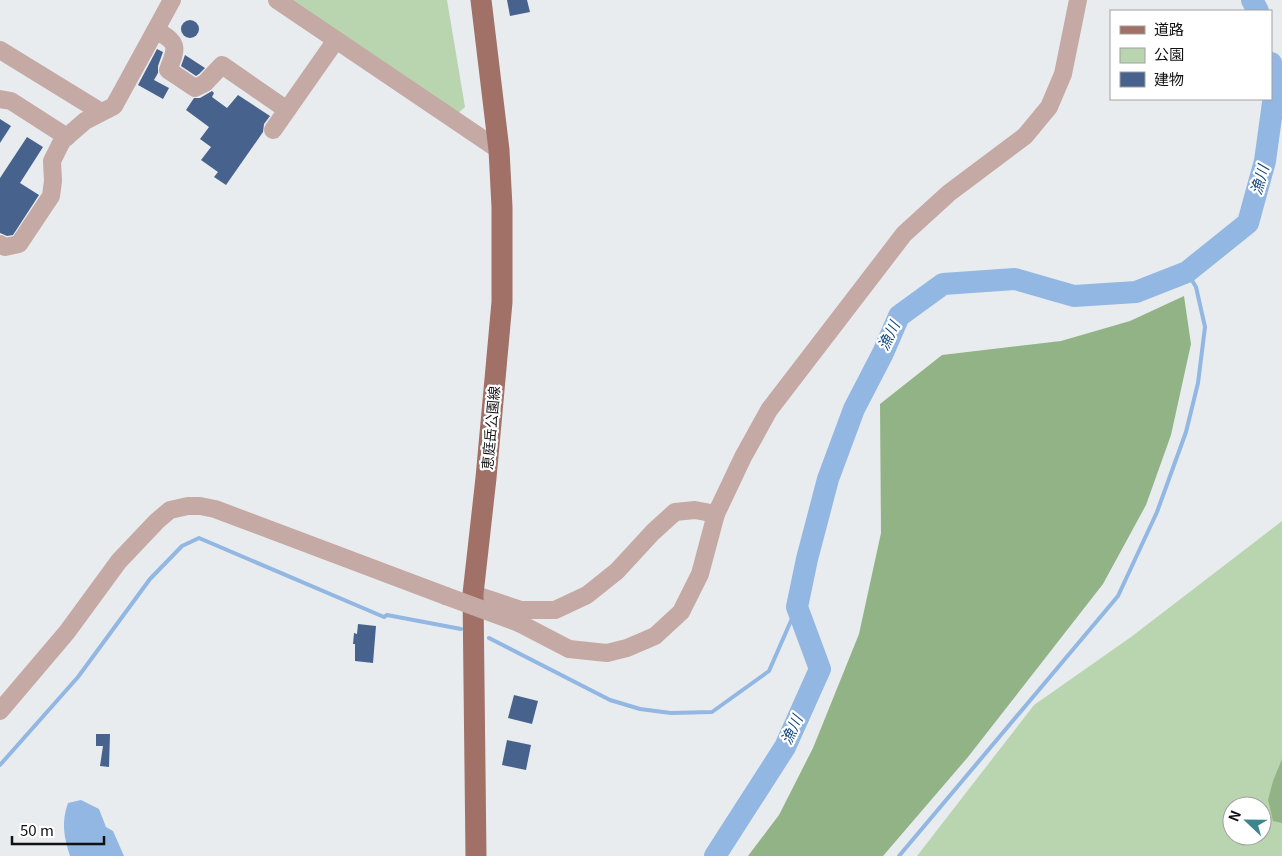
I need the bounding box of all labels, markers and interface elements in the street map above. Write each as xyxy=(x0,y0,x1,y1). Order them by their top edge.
legend xyxy=(1110,10,1272,100)
text: 道路 xyxy=(1154,18,1184,39)
text: 公園 xyxy=(1154,43,1184,64)
text: 建物 xyxy=(1154,68,1184,89)
water label: 漁川 xyxy=(1244,160,1273,197)
water label: 漁川 xyxy=(872,315,905,353)
street label: 恵庭岳公園線 xyxy=(476,385,504,471)
water label: 漁川 xyxy=(775,710,807,747)
north arrow xyxy=(1222,796,1272,846)
text: N xyxy=(1223,807,1245,824)
scale bar xyxy=(12,814,105,846)
text: 50 m xyxy=(20,819,54,840)

